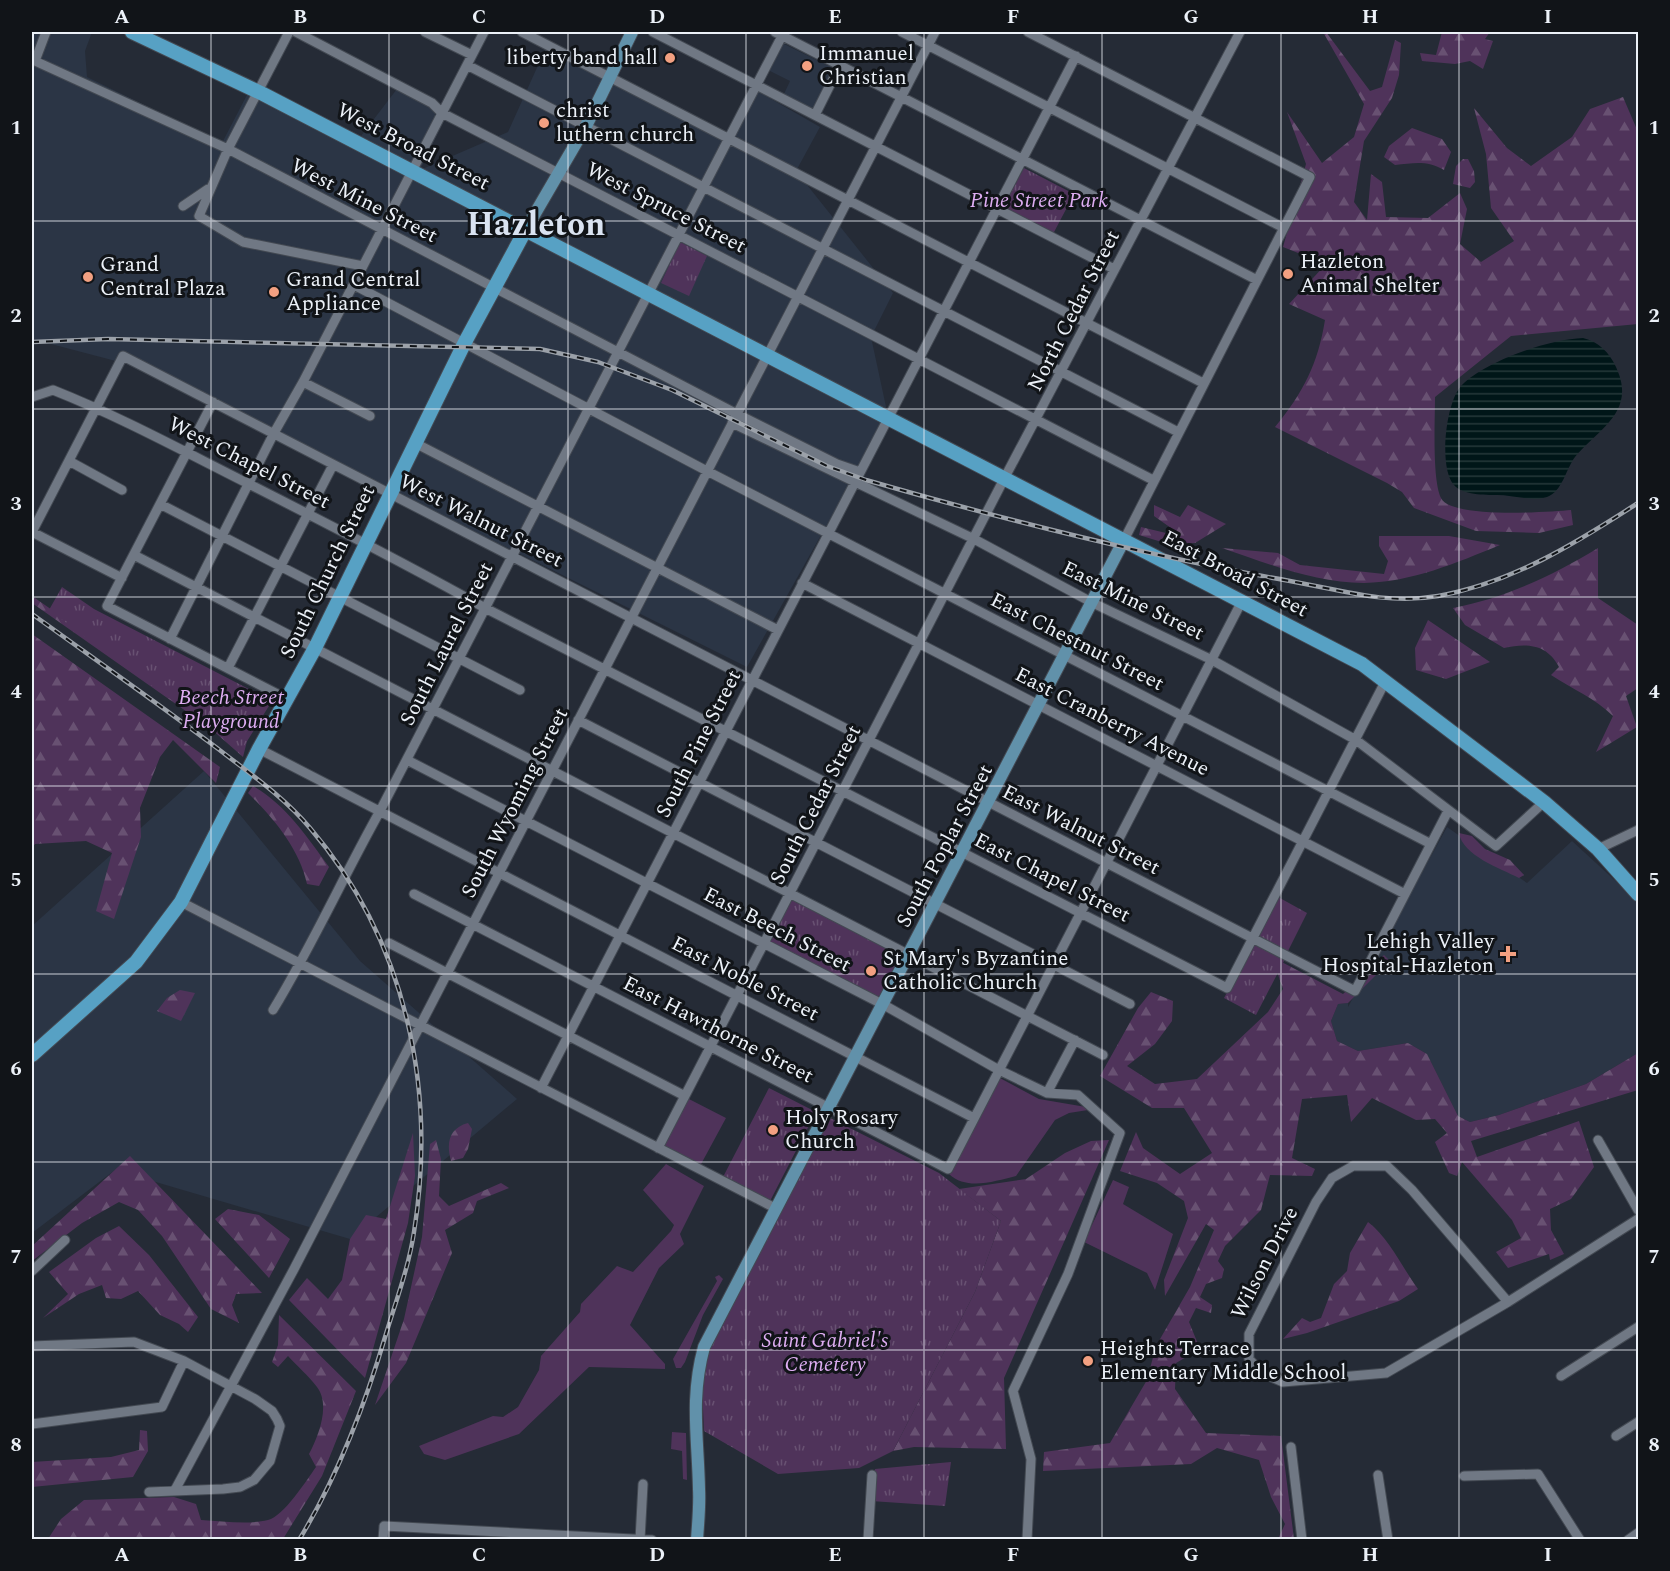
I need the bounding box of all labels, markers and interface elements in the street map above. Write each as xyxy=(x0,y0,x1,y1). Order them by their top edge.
text: A xyxy=(114,2,130,32)
text: B xyxy=(293,2,307,32)
text: C xyxy=(472,2,486,32)
text: D xyxy=(649,2,665,32)
text: E xyxy=(828,2,842,32)
text: F xyxy=(1007,2,1019,32)
text: G xyxy=(1183,2,1199,32)
text: H xyxy=(1362,2,1378,32)
text: I xyxy=(1544,2,1552,32)
place label: Immanuel Christian xyxy=(819,38,914,94)
place label: liberty band hall xyxy=(506,42,658,74)
marker: liberty band hall xyxy=(663,51,677,65)
marker: Immanuel Christian xyxy=(800,59,814,73)
street label: West Broad Street xyxy=(331,95,495,199)
place label: christ luthern church xyxy=(556,95,694,151)
text: 1 xyxy=(10,113,22,143)
text: 1 xyxy=(1648,113,1660,143)
marker: christ luthern church xyxy=(537,116,551,130)
street label: West Mine Street xyxy=(285,150,443,252)
street label: West Spruce Street xyxy=(580,154,752,262)
park label: Pine Street Park xyxy=(970,185,1108,217)
district label: Hazleton xyxy=(467,200,606,250)
street label: North Cedar Street xyxy=(1019,225,1129,397)
place label: Hazleton Animal Shelter xyxy=(1300,246,1440,302)
place label: Grand Central Plaza xyxy=(100,249,226,305)
place label: Grand Central Appliance xyxy=(286,264,420,320)
marker: Hazleton Animal Shelter xyxy=(1281,267,1295,281)
marker: Grand Central Plaza xyxy=(81,270,95,284)
marker: Grand Central Appliance xyxy=(267,285,281,299)
text: 2 xyxy=(10,301,22,331)
text: 2 xyxy=(1648,301,1660,331)
street label: West Chapel Street xyxy=(162,408,336,518)
street label: West Walnut Street xyxy=(393,466,569,576)
street label: South Church Street xyxy=(272,480,384,664)
text: 3 xyxy=(10,489,22,519)
text: 3 xyxy=(1648,489,1660,519)
street label: East Broad Street xyxy=(1156,522,1314,626)
street label: East Mine Street xyxy=(1056,553,1210,649)
street label: South Laurel Street xyxy=(392,557,502,731)
street label: East Chestnut Street xyxy=(984,584,1170,700)
street label: East Cranberry Avenue xyxy=(1009,659,1215,785)
street label: South Pine Street xyxy=(648,664,750,824)
text: 4 xyxy=(10,677,22,707)
text: 4 xyxy=(1648,677,1660,707)
park label: Beech Street Playground xyxy=(178,682,284,738)
street label: South Wyoming Street xyxy=(453,702,577,904)
street label: South Cedar Street xyxy=(762,719,870,891)
street label: South Poplar Street xyxy=(888,759,1002,933)
street label: East Walnut Street xyxy=(996,776,1166,884)
street label: East Chapel Street xyxy=(968,825,1136,931)
text: 5 xyxy=(10,865,22,895)
text: 5 xyxy=(1648,865,1660,895)
street label: East Beech Street xyxy=(697,879,857,981)
place label: Lehigh Valley Hospital-Hazleton xyxy=(1322,926,1495,982)
street label: East Noble Street xyxy=(666,928,824,1030)
place label: St Mary's Byzantine Catholic Church xyxy=(883,943,1068,999)
marker: Lehigh Valley Hospital-Hazleton xyxy=(1499,945,1517,963)
marker: St Mary's Byzantine Catholic Church xyxy=(864,964,878,978)
street label: East Hawthorne Street xyxy=(617,968,819,1092)
text: 6 xyxy=(10,1054,22,1084)
text: 6 xyxy=(1648,1054,1660,1084)
place label: Holy Rosary Church xyxy=(785,1102,899,1158)
marker: Holy Rosary Church xyxy=(766,1123,780,1137)
street label: Wilson Drive xyxy=(1223,1201,1307,1325)
text: 7 xyxy=(10,1242,22,1272)
text: 7 xyxy=(1648,1242,1660,1272)
park label: Saint Gabriel's Cemetery xyxy=(762,1325,889,1381)
place label: Heights Terrace Elementary Middle School xyxy=(1100,1333,1346,1389)
marker: Heights Terrace Elementary Middle School xyxy=(1081,1354,1095,1368)
text: 8 xyxy=(10,1430,22,1460)
text: 8 xyxy=(1648,1430,1660,1460)
text: A xyxy=(114,1540,130,1570)
text: B xyxy=(293,1540,307,1570)
text: C xyxy=(472,1540,486,1570)
text: D xyxy=(649,1540,665,1570)
text: E xyxy=(828,1540,842,1570)
text: F xyxy=(1007,1540,1019,1570)
text: G xyxy=(1183,1540,1199,1570)
text: H xyxy=(1362,1540,1378,1570)
text: I xyxy=(1544,1540,1552,1570)

